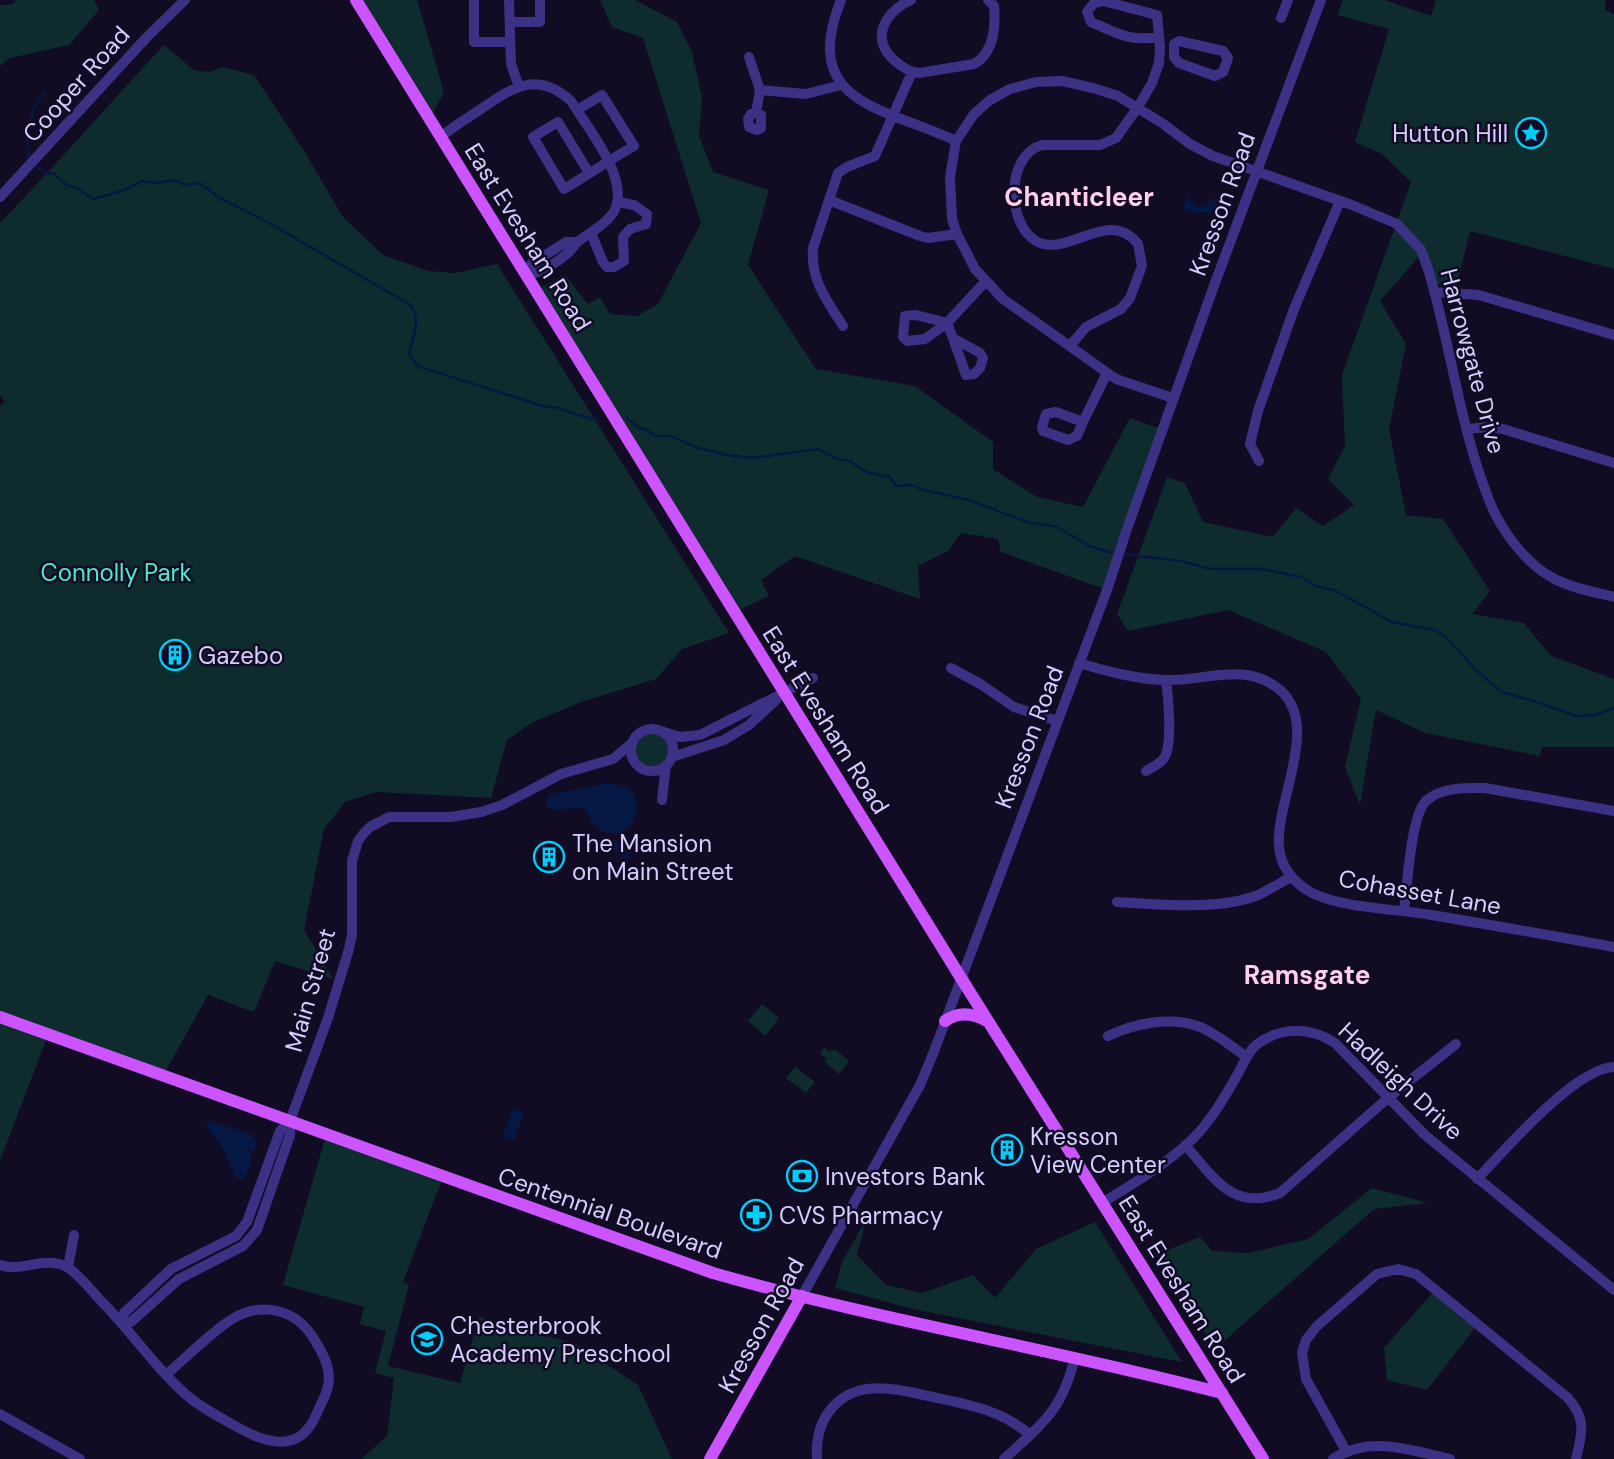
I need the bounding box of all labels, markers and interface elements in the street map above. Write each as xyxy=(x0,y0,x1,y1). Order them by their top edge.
street label: Cooper Road xyxy=(16,20,136,148)
place icon: Hutton Hill xyxy=(1514,116,1548,150)
place label: Hutton Hill xyxy=(1392,118,1508,149)
street label: Kresson Road xyxy=(1182,128,1262,280)
street label: East Evesham Road xyxy=(458,137,598,337)
district label: Chanticleer xyxy=(1004,180,1154,214)
street label: Harrowgate Drive xyxy=(1433,265,1513,457)
park label: Connolly Park xyxy=(40,557,192,588)
street label: East Evesham Road xyxy=(756,620,896,820)
building icon: Gazebo xyxy=(158,638,192,672)
place label: Gazebo xyxy=(198,640,283,671)
street label: Kresson Road xyxy=(988,661,1070,813)
place label: The Mansion on Main Street xyxy=(572,828,734,887)
building icon: The Mansion on Main Street xyxy=(532,840,566,874)
street label: Cohasset Lane xyxy=(1336,862,1504,922)
street label: Main Street xyxy=(278,925,342,1055)
district label: Ramsgate xyxy=(1244,958,1370,992)
street label: Hadleigh Drive xyxy=(1332,1015,1470,1147)
place label: Kresson View Center xyxy=(1030,1121,1166,1180)
building icon: Kresson View Center xyxy=(990,1133,1024,1167)
bank icon: Investors Bank xyxy=(785,1159,819,1193)
street label: Centennial Boulevard xyxy=(494,1160,726,1266)
place label: Investors Bank xyxy=(825,1161,985,1192)
street label: East Evesham Road xyxy=(1112,1189,1252,1389)
pharmacy icon: CVS Pharmacy xyxy=(739,1198,773,1232)
place label: CVS Pharmacy xyxy=(779,1200,943,1231)
street label: Kresson Road xyxy=(711,1252,811,1398)
place label: Chesterbrook Academy Preschool xyxy=(450,1310,671,1369)
school or university icon: Chesterbrook Academy Preschool xyxy=(410,1322,444,1356)

